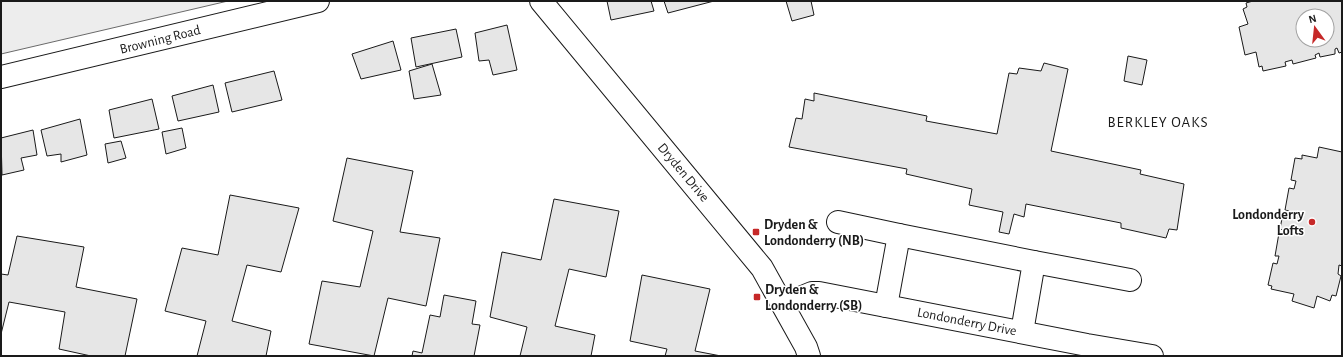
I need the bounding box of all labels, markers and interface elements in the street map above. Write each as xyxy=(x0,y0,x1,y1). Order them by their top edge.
north arrow xyxy=(1295,8,1335,48)
text: N xyxy=(1307,13,1318,25)
street label: Browning Road xyxy=(118,23,202,57)
district label: BERKLEY OAKS xyxy=(1108,115,1208,130)
street label: Dryden Drive xyxy=(655,141,712,205)
place label: Londonderry Lofts xyxy=(1232,208,1305,238)
marker: Londonderry Lofts xyxy=(1307,217,1317,227)
place label: Dryden & Londonderry (NB) xyxy=(764,218,864,248)
marker: Dryden & Londonderry (NB) xyxy=(751,227,761,237)
place label: Dryden & Londonderry (SB) xyxy=(765,283,862,313)
marker: Dryden & Londonderry (SB) xyxy=(752,292,762,302)
street label: Londonderry Drive xyxy=(916,305,1018,339)

